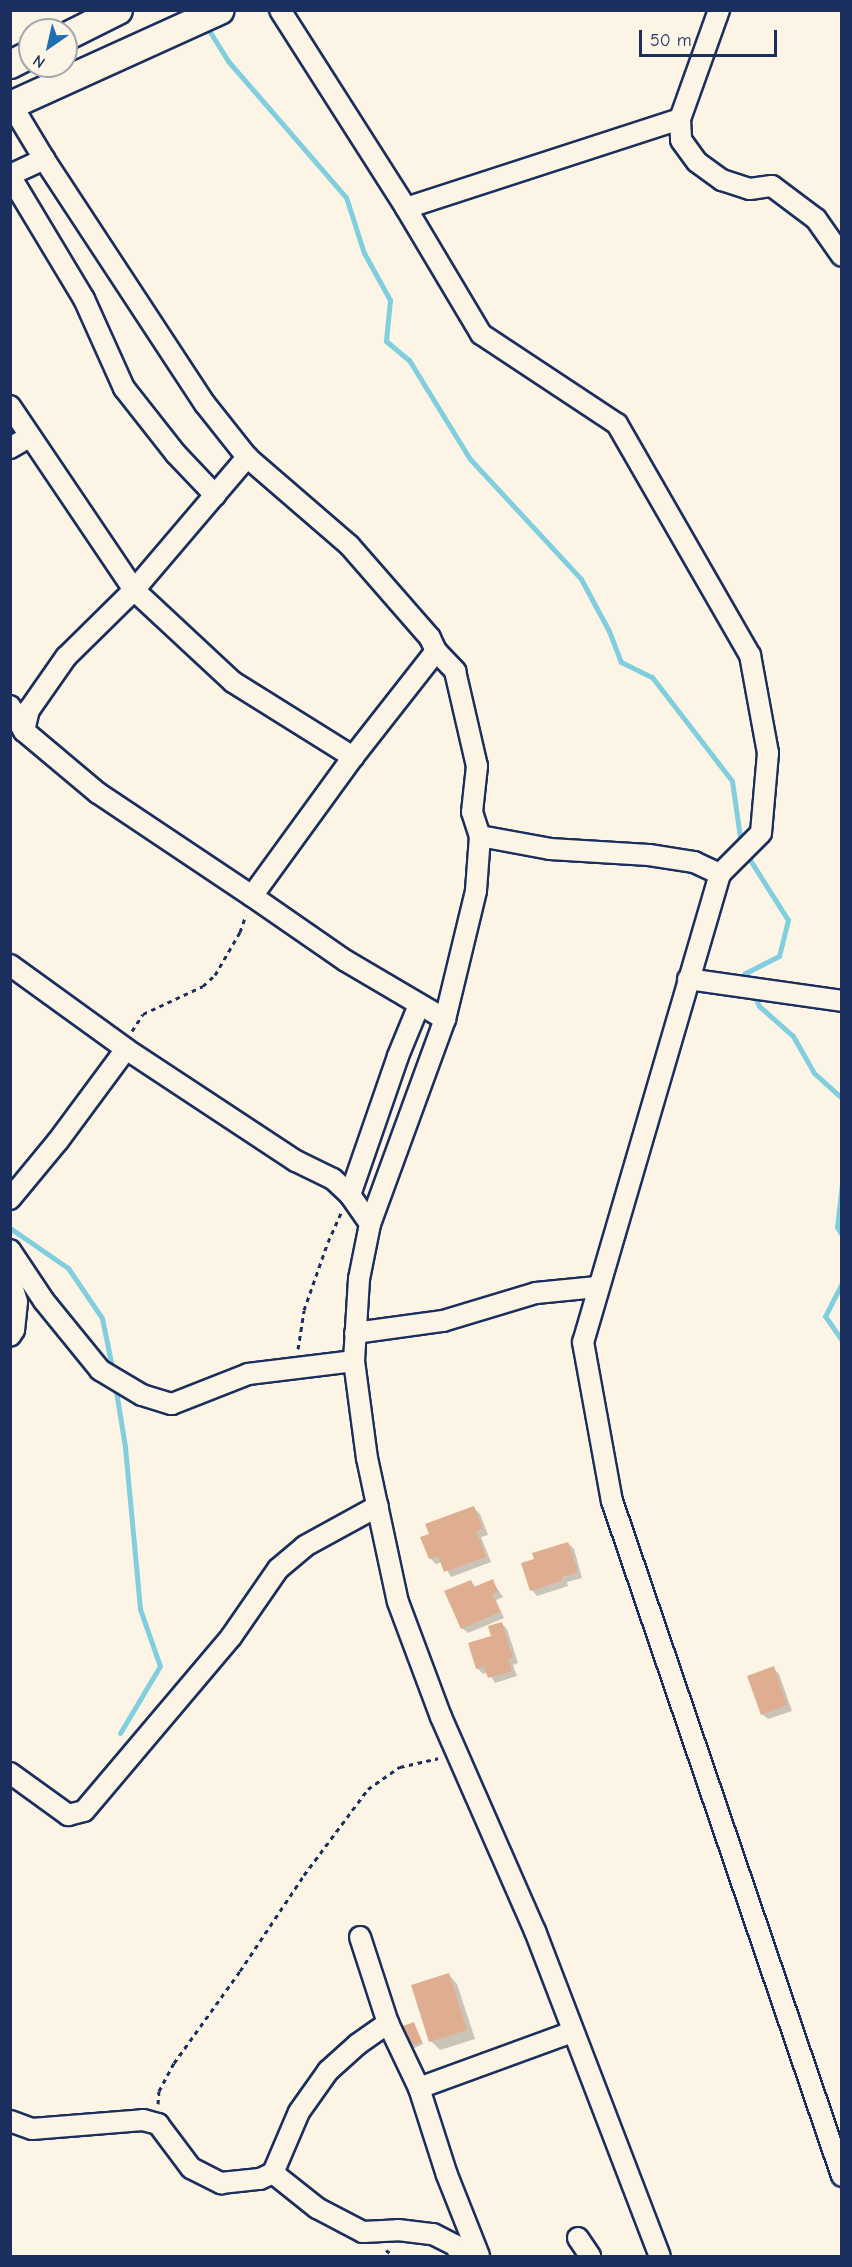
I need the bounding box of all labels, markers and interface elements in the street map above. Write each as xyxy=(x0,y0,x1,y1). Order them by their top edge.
north arrow xyxy=(18,18,78,78)
scale bar xyxy=(642,18,780,56)
text: 50 m xyxy=(650,30,692,51)
text: N xyxy=(30,51,48,72)

